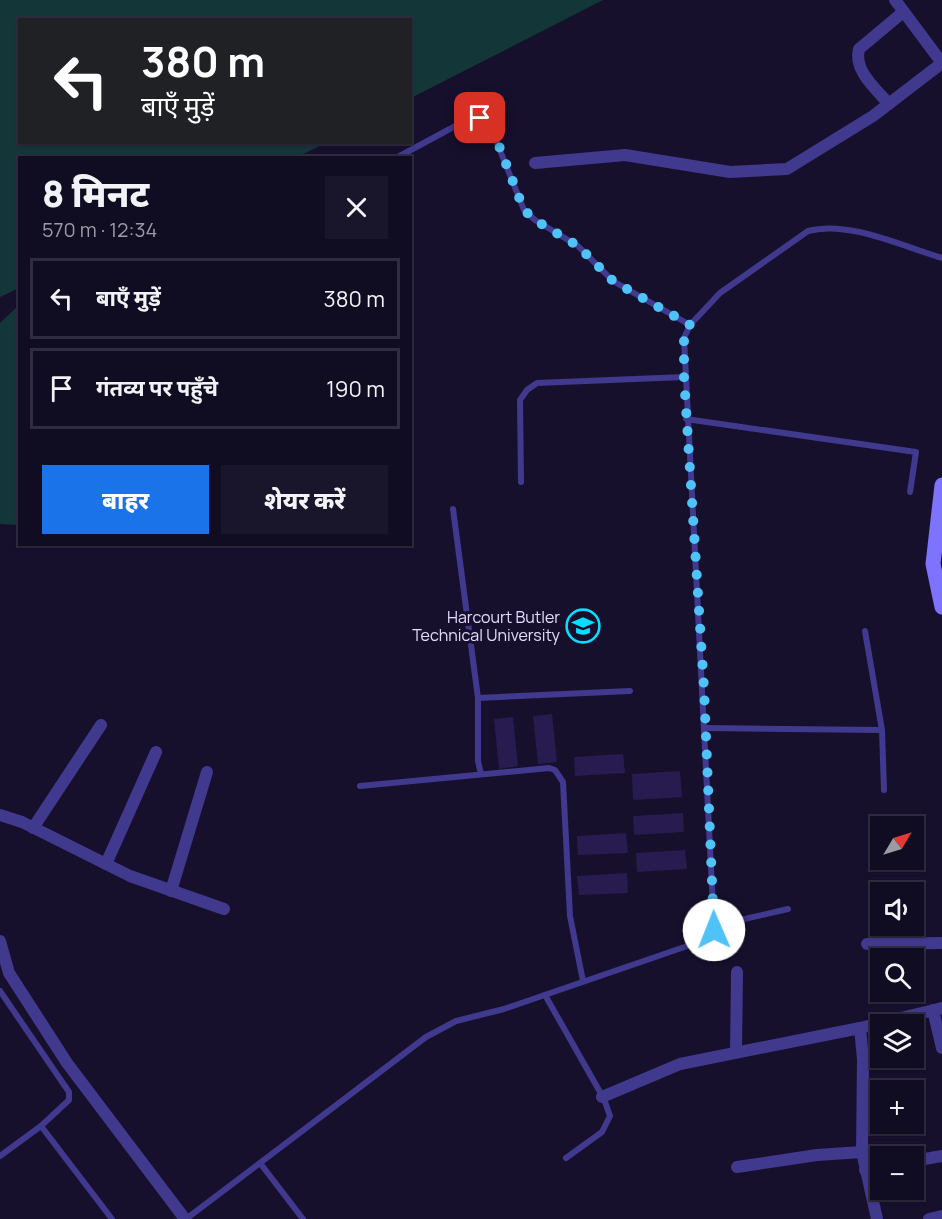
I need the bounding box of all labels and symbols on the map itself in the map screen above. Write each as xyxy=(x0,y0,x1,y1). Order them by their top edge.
pin xyxy=(454,92,505,143)
place label: Harcourt Butler Technical University xyxy=(412,606,561,646)
school or university icon: Harcourt Butler Technical University xyxy=(565,608,601,644)
north arrow xyxy=(870,816,924,870)
position arrow xyxy=(682,898,746,962)

